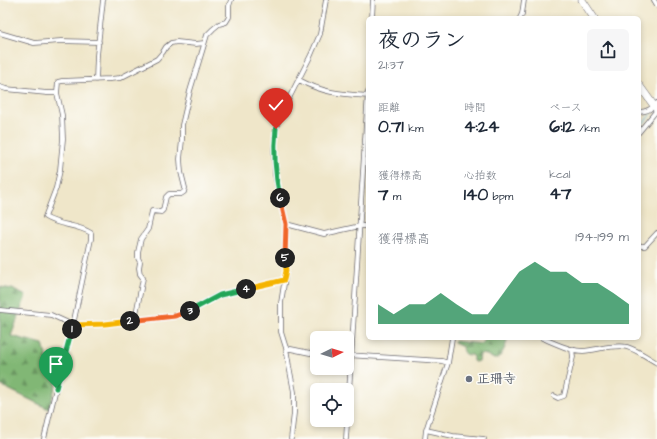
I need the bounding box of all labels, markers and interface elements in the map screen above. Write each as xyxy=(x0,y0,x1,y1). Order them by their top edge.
text: 夜のラン xyxy=(378,25,466,56)
button: share xyxy=(587,29,629,71)
text: 21:37 xyxy=(378,56,404,74)
pin xyxy=(259,88,293,129)
icon: check xyxy=(265,94,287,116)
text: 距離 xyxy=(378,100,400,115)
text: 時間 xyxy=(464,100,486,115)
text: ペース xyxy=(549,100,582,115)
text: 0.71 xyxy=(378,115,404,139)
text: 4:24 xyxy=(464,115,499,139)
text: 6:12 xyxy=(549,115,575,139)
text: km xyxy=(404,121,423,136)
text: /km xyxy=(575,121,599,136)
text: kcal xyxy=(549,167,570,182)
text: 獲得標高 xyxy=(378,168,422,183)
text: 心拍数 xyxy=(464,168,497,183)
text: 47 xyxy=(549,182,571,206)
text: 7 xyxy=(378,183,388,207)
text: 140 xyxy=(464,183,488,207)
pin: 6 xyxy=(270,188,290,208)
text: m xyxy=(388,189,401,204)
text: bpm xyxy=(488,189,513,204)
text: 6 xyxy=(277,190,283,205)
text: 194–199 m xyxy=(575,228,629,246)
text: 獲得標高 xyxy=(378,230,430,248)
pin: 5 xyxy=(275,248,295,268)
text: 5 xyxy=(281,250,289,265)
pin: 4 xyxy=(236,279,256,299)
text: 4 xyxy=(242,281,250,296)
pin: 3 xyxy=(180,301,200,321)
text: 3 xyxy=(187,303,193,318)
pin: 2 xyxy=(120,311,140,331)
text: 2 xyxy=(127,313,133,328)
pin: 1 xyxy=(62,319,82,339)
text: 1 xyxy=(71,321,73,336)
north arrow xyxy=(310,331,354,375)
map controls xyxy=(310,331,354,427)
pin xyxy=(39,347,73,388)
icon: arrive xyxy=(45,353,67,375)
place label: 正珊寺 xyxy=(477,370,516,388)
marker: 正珊寺 xyxy=(464,374,474,384)
button: locate xyxy=(310,383,354,427)

